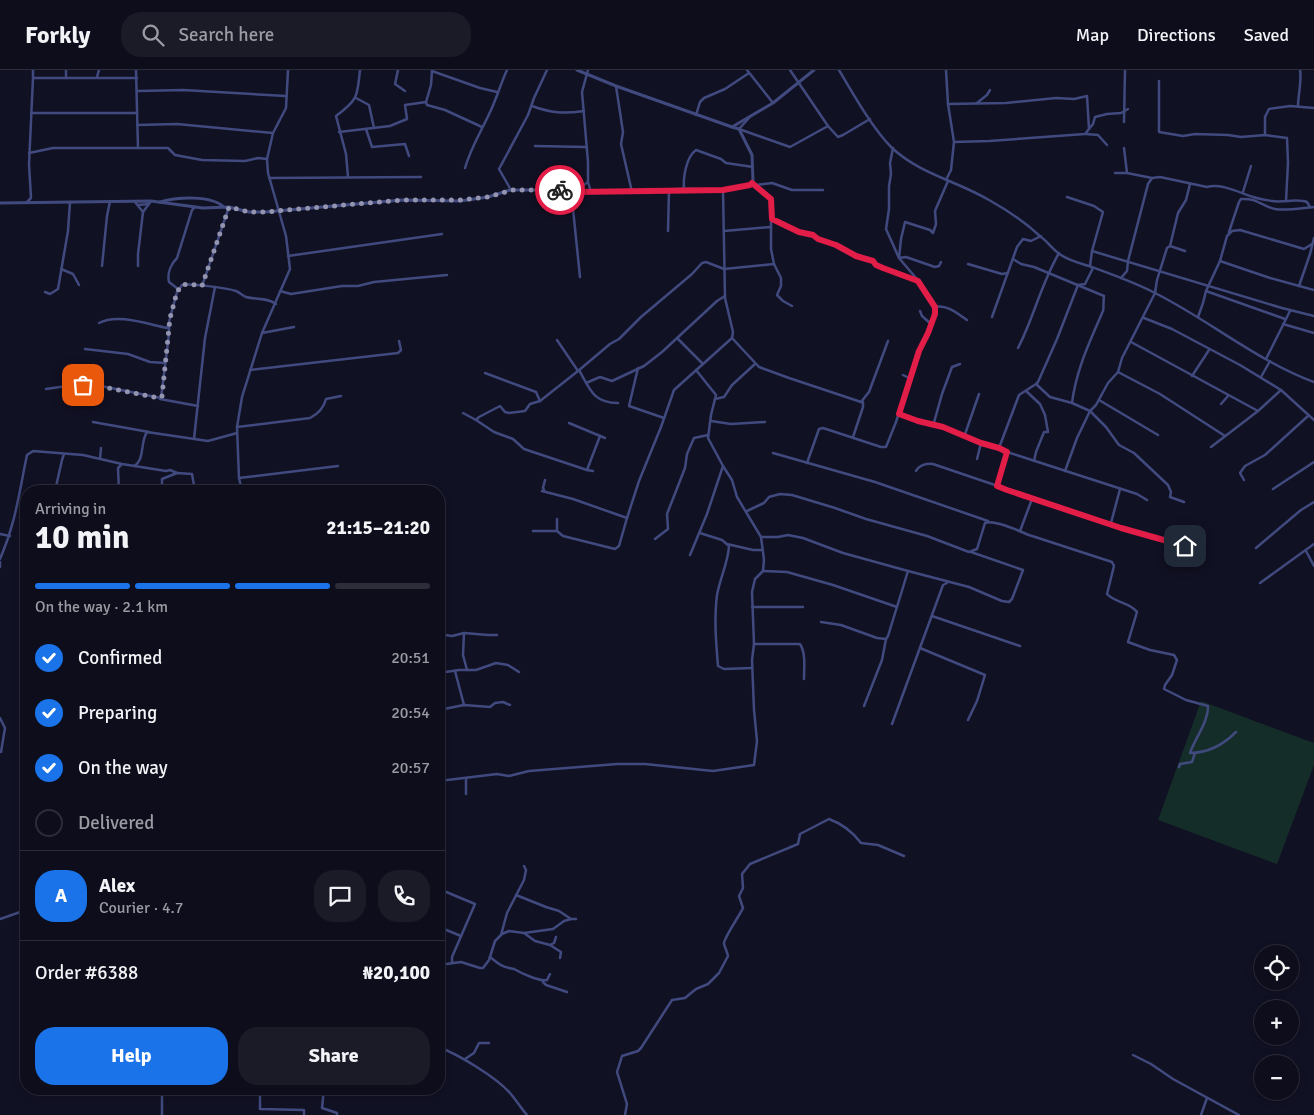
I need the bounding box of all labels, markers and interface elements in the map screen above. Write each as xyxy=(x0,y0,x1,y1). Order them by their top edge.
search box xyxy=(121,12,471,57)
text: Forkly xyxy=(25,20,91,50)
icon: search xyxy=(139,21,167,49)
text: Search here xyxy=(179,23,274,47)
text: Map xyxy=(1076,24,1109,46)
text: Directions xyxy=(1137,24,1216,46)
text: Saved xyxy=(1244,24,1289,46)
courier xyxy=(535,165,585,215)
icon: bike xyxy=(546,176,574,204)
pin xyxy=(62,364,104,406)
icon: bag xyxy=(69,371,97,399)
text: Arriving in xyxy=(35,499,106,519)
text: 21:15–21:20 xyxy=(326,516,430,540)
text: 10 min xyxy=(35,518,130,557)
pin xyxy=(1164,525,1206,567)
icon: home xyxy=(1171,532,1199,560)
text: On the way · 2.1 km xyxy=(35,597,168,617)
icon: check xyxy=(35,644,63,672)
text: Confirmed xyxy=(78,646,162,670)
text: 20:51 xyxy=(391,648,430,668)
icon: check xyxy=(35,699,63,727)
text: Preparing xyxy=(78,701,157,725)
text: 20:54 xyxy=(391,703,430,723)
icon: check xyxy=(35,754,63,782)
text: On the way xyxy=(78,756,168,780)
text: 20:57 xyxy=(391,758,430,778)
text: Delivered xyxy=(78,811,154,835)
button: chat xyxy=(314,870,366,922)
button: phone xyxy=(378,870,430,922)
text: Alex xyxy=(99,874,135,898)
text: A xyxy=(55,884,67,908)
text: Courier · 4.7 xyxy=(99,898,183,918)
map controls xyxy=(1254,945,1299,1100)
button: locate xyxy=(1254,945,1299,990)
text: Order #6388 xyxy=(35,961,138,985)
text: ₦20,100 xyxy=(363,961,430,985)
button: + xyxy=(1254,1000,1299,1045)
button: Help xyxy=(35,1027,228,1085)
button: Share xyxy=(238,1027,430,1085)
button: − xyxy=(1254,1055,1299,1100)

